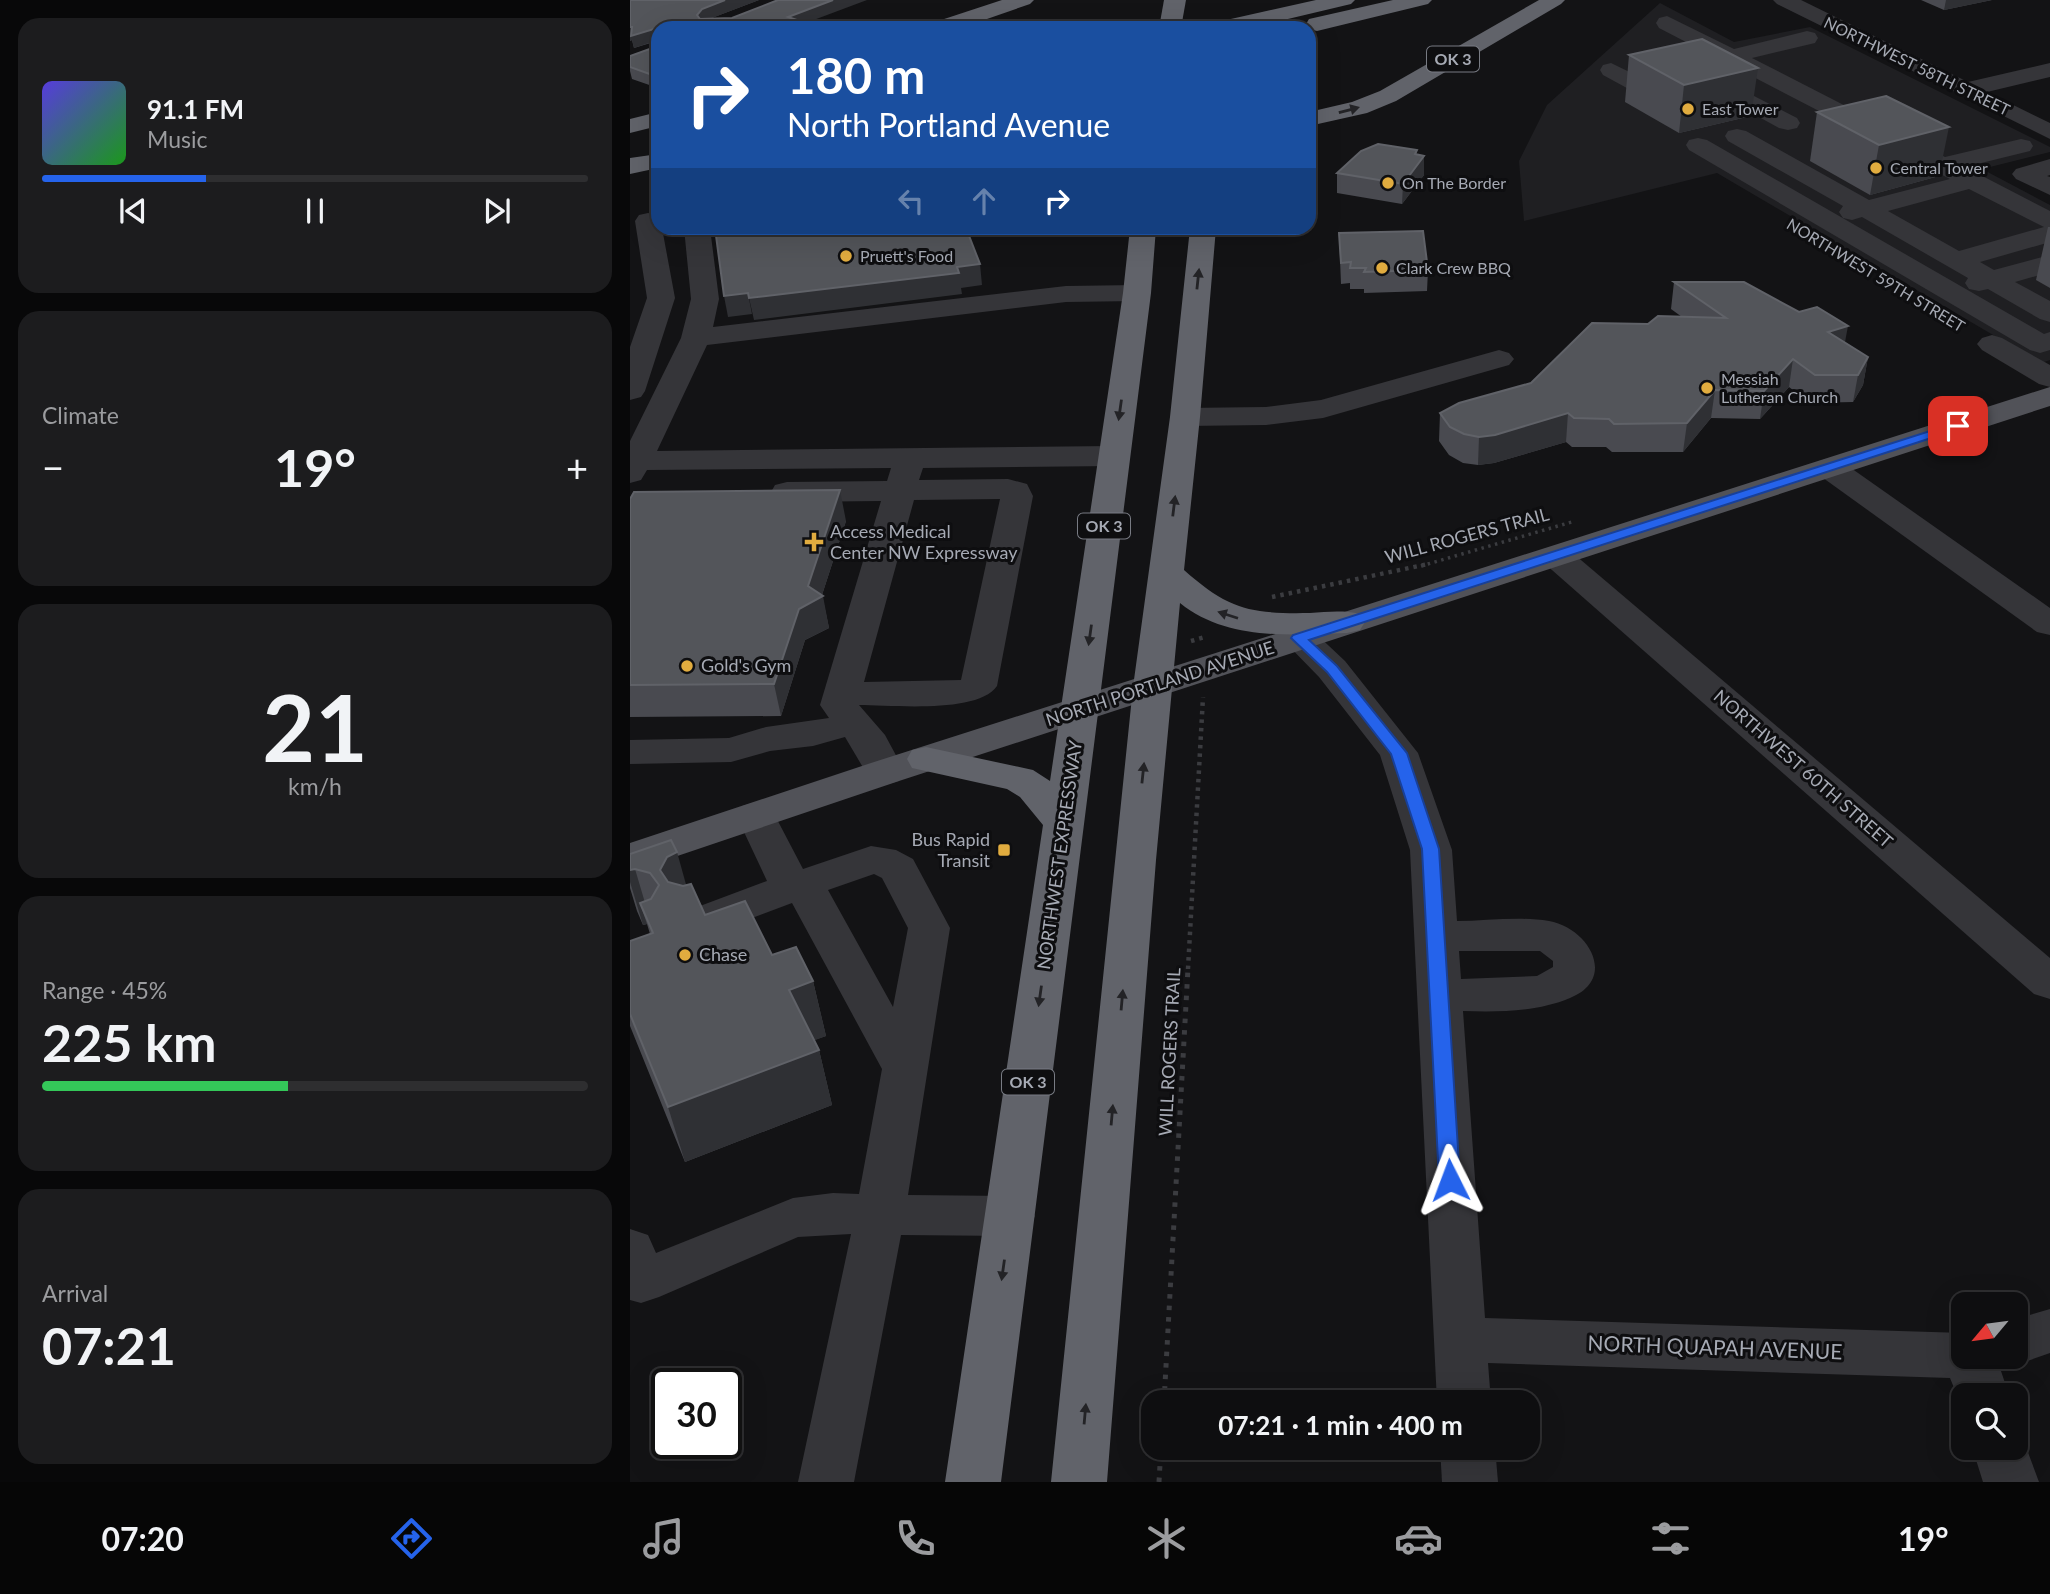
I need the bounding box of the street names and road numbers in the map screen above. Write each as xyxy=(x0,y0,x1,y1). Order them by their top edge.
street label: NORTHWEST 58TH STREET xyxy=(1821,12,2014,119)
road number: OK 3 xyxy=(1427,46,1479,72)
street label: NORTHWEST 59TH STREET xyxy=(1784,214,1969,336)
street label: WILL ROGERS TRAIL xyxy=(1382,503,1551,568)
road number: OK 3 xyxy=(1078,513,1130,538)
street label: NORTH PORTLAND AVENUE xyxy=(1043,636,1277,730)
street label: NORTHWEST 60TH STREET xyxy=(1710,685,1898,852)
street label: NORTHWEST EXPRESSWAY xyxy=(1032,738,1086,971)
street label: WILL ROGERS TRAIL xyxy=(1154,967,1184,1137)
road number: OK 3 xyxy=(1002,1070,1054,1094)
street label: NORTH QUAPAH AVENUE xyxy=(1587,1330,1843,1363)

